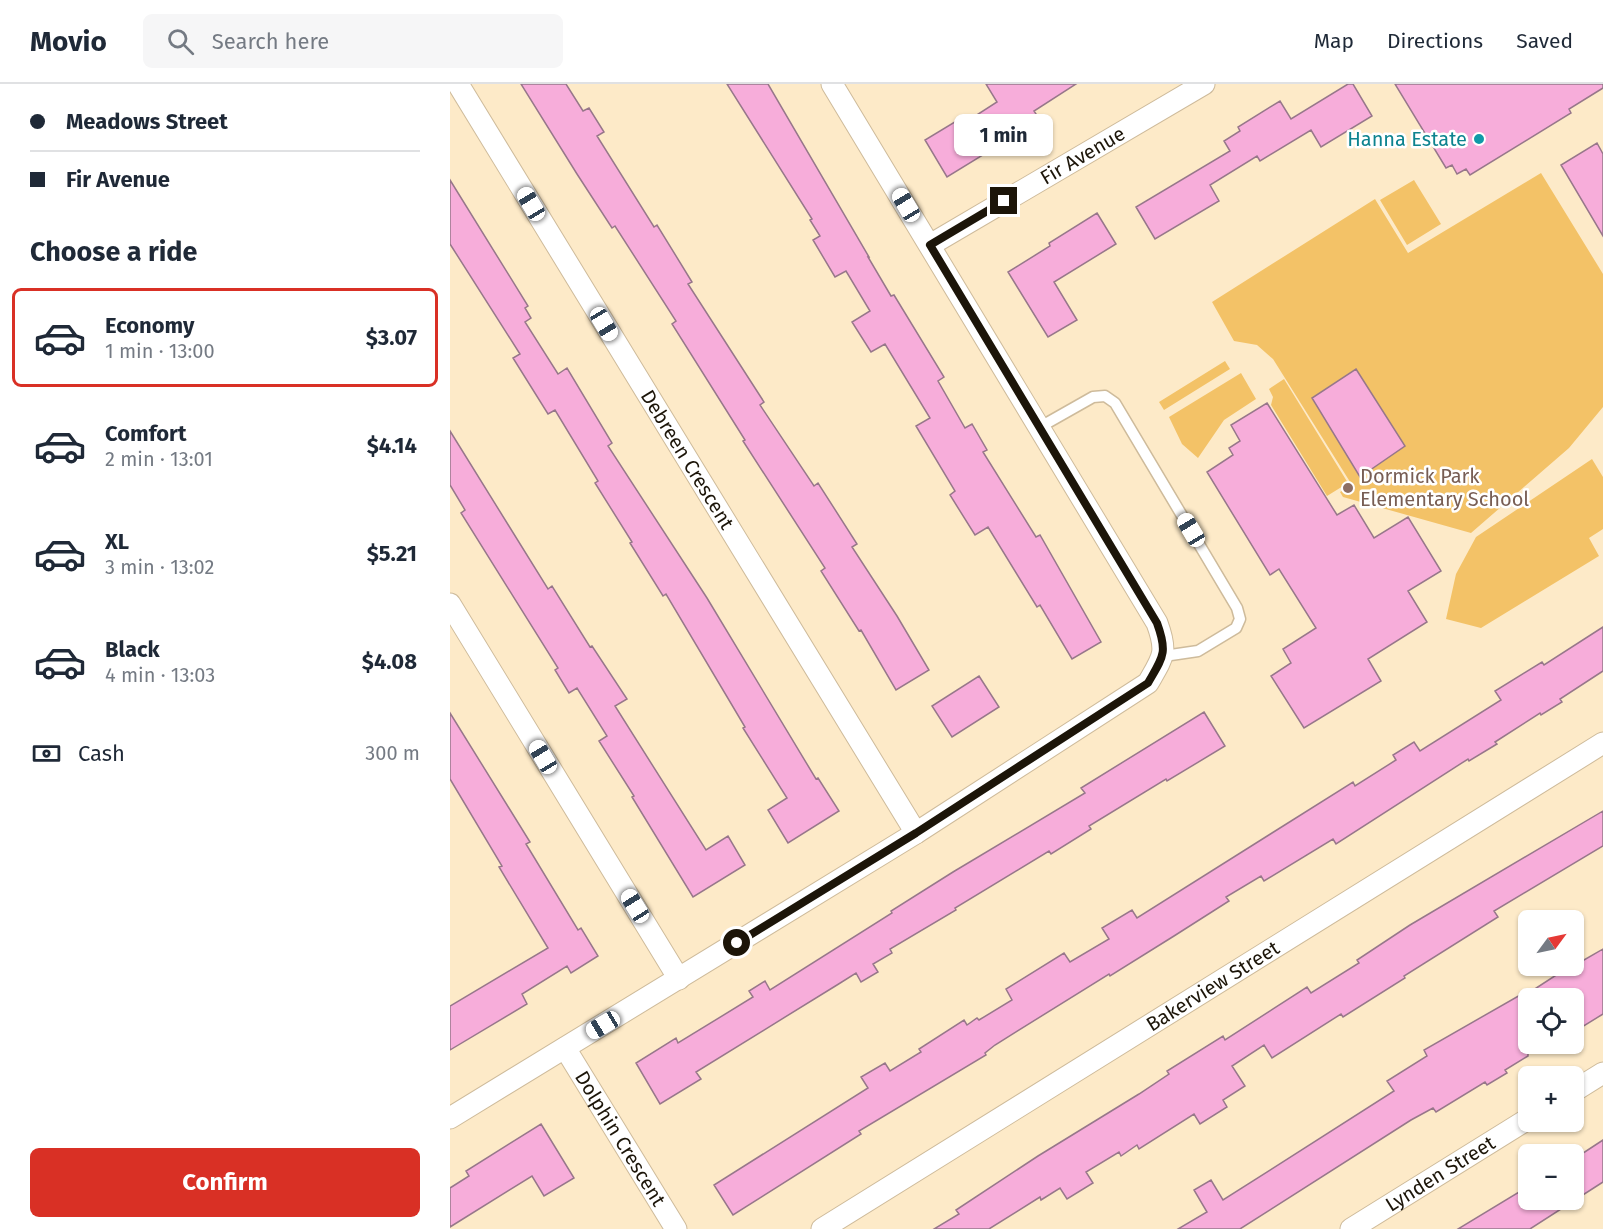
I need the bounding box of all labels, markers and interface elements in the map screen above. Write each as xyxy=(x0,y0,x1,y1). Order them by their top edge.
search box xyxy=(143,14,563,68)
text: Movio xyxy=(30,25,107,58)
icon: search xyxy=(164,25,197,58)
text: Search here xyxy=(212,28,329,55)
text: Map xyxy=(1314,28,1354,54)
text: Directions xyxy=(1387,28,1483,54)
text: Saved xyxy=(1516,28,1573,54)
text: Meadows Street xyxy=(66,108,228,135)
callout: 1 min xyxy=(954,114,1054,156)
street label: Fir Avenue xyxy=(1036,121,1129,190)
text: 1 min xyxy=(979,123,1028,147)
place label: Hanna Estate xyxy=(1347,127,1467,151)
marker: Hanna Estate xyxy=(1472,132,1486,146)
text: Fir Avenue xyxy=(66,166,170,193)
car xyxy=(514,184,548,224)
car xyxy=(889,185,923,225)
route end xyxy=(990,187,1017,214)
text: Choose a ride xyxy=(30,236,197,268)
car xyxy=(587,304,621,344)
icon: car xyxy=(33,311,87,365)
text: Economy xyxy=(105,312,194,339)
text: $3.07 xyxy=(366,324,417,351)
text: 1 min · 13:00 xyxy=(105,339,215,363)
street label: Debreen Crescent xyxy=(636,385,740,534)
icon: car xyxy=(33,419,87,473)
text: Comfort xyxy=(105,420,186,447)
text: $4.14 xyxy=(367,432,417,459)
text: 2 min · 13:01 xyxy=(105,447,213,471)
place label: Dormick Park Elementary School xyxy=(1360,464,1529,511)
marker: Dormick Park Elementary School xyxy=(1341,481,1355,495)
car xyxy=(1174,510,1208,550)
icon: car xyxy=(33,527,87,581)
text: XL xyxy=(105,528,129,555)
text: $5.21 xyxy=(367,540,417,567)
text: 3 min · 13:02 xyxy=(105,555,214,579)
icon: car xyxy=(33,635,87,689)
text: Black xyxy=(105,636,160,663)
text: $4.08 xyxy=(362,648,417,675)
text: 4 min · 13:03 xyxy=(105,663,215,687)
icon: cash xyxy=(30,737,63,770)
car xyxy=(526,737,560,777)
text: Cash xyxy=(78,740,125,767)
text: 300 m xyxy=(365,741,420,765)
car xyxy=(618,886,652,926)
north arrow xyxy=(1518,910,1584,976)
map controls xyxy=(1518,910,1584,1210)
route start xyxy=(723,929,750,956)
street label: Bakerview Street xyxy=(1142,935,1284,1036)
button: locate xyxy=(1518,988,1584,1054)
car xyxy=(583,1008,623,1042)
street label: Dolphin Crescent xyxy=(570,1066,671,1211)
button: + xyxy=(1518,1066,1584,1132)
street label: Lynden Street xyxy=(1381,1130,1500,1217)
button: − xyxy=(1518,1144,1584,1210)
button: Confirm xyxy=(30,1148,420,1217)

